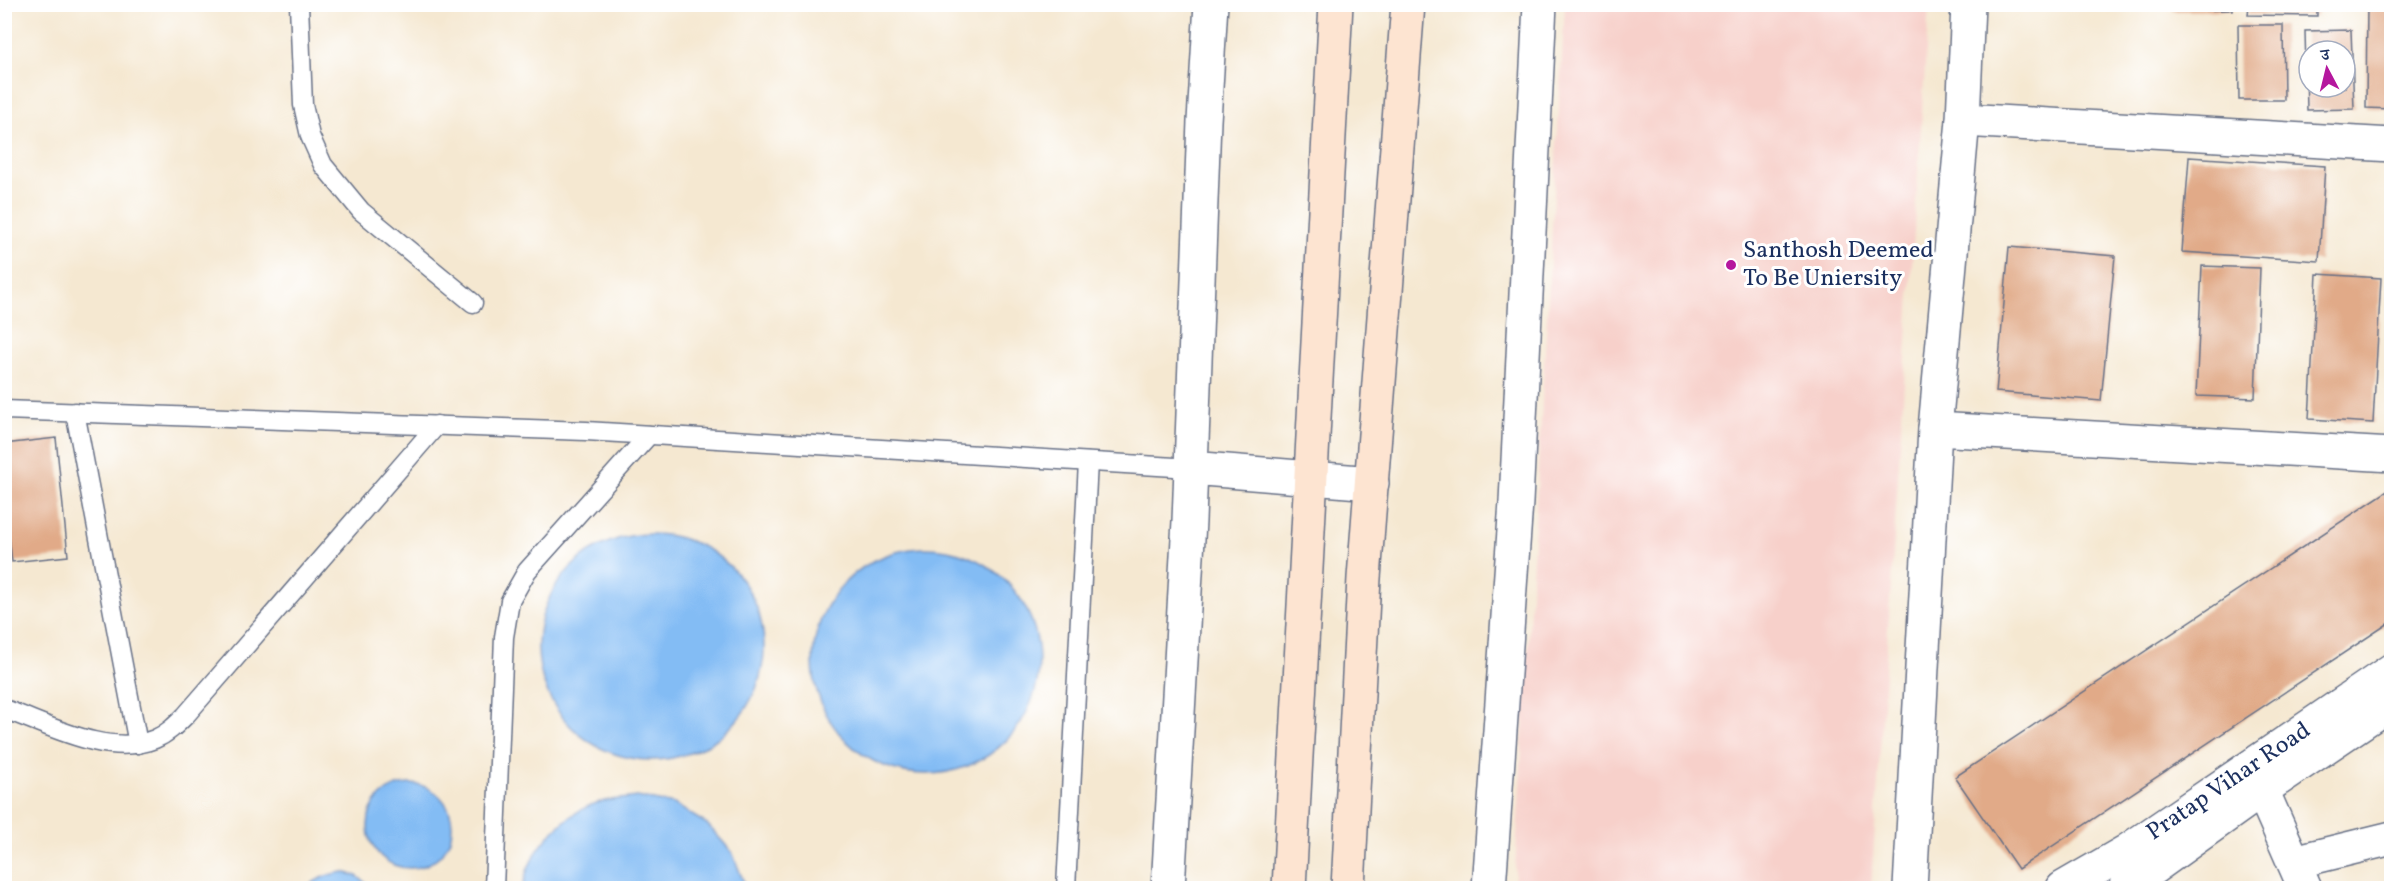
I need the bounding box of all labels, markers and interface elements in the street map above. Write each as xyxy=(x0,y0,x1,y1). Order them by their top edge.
north arrow xyxy=(2297,39,2357,99)
text: उ xyxy=(2319,44,2333,68)
place label: Santhosh Deemed To Be Uniersity xyxy=(1743,234,1934,296)
marker: Santhosh Deemed To Be Uniersity xyxy=(1724,258,1738,272)
street label: Pratap Vihar Road xyxy=(2140,714,2318,850)

